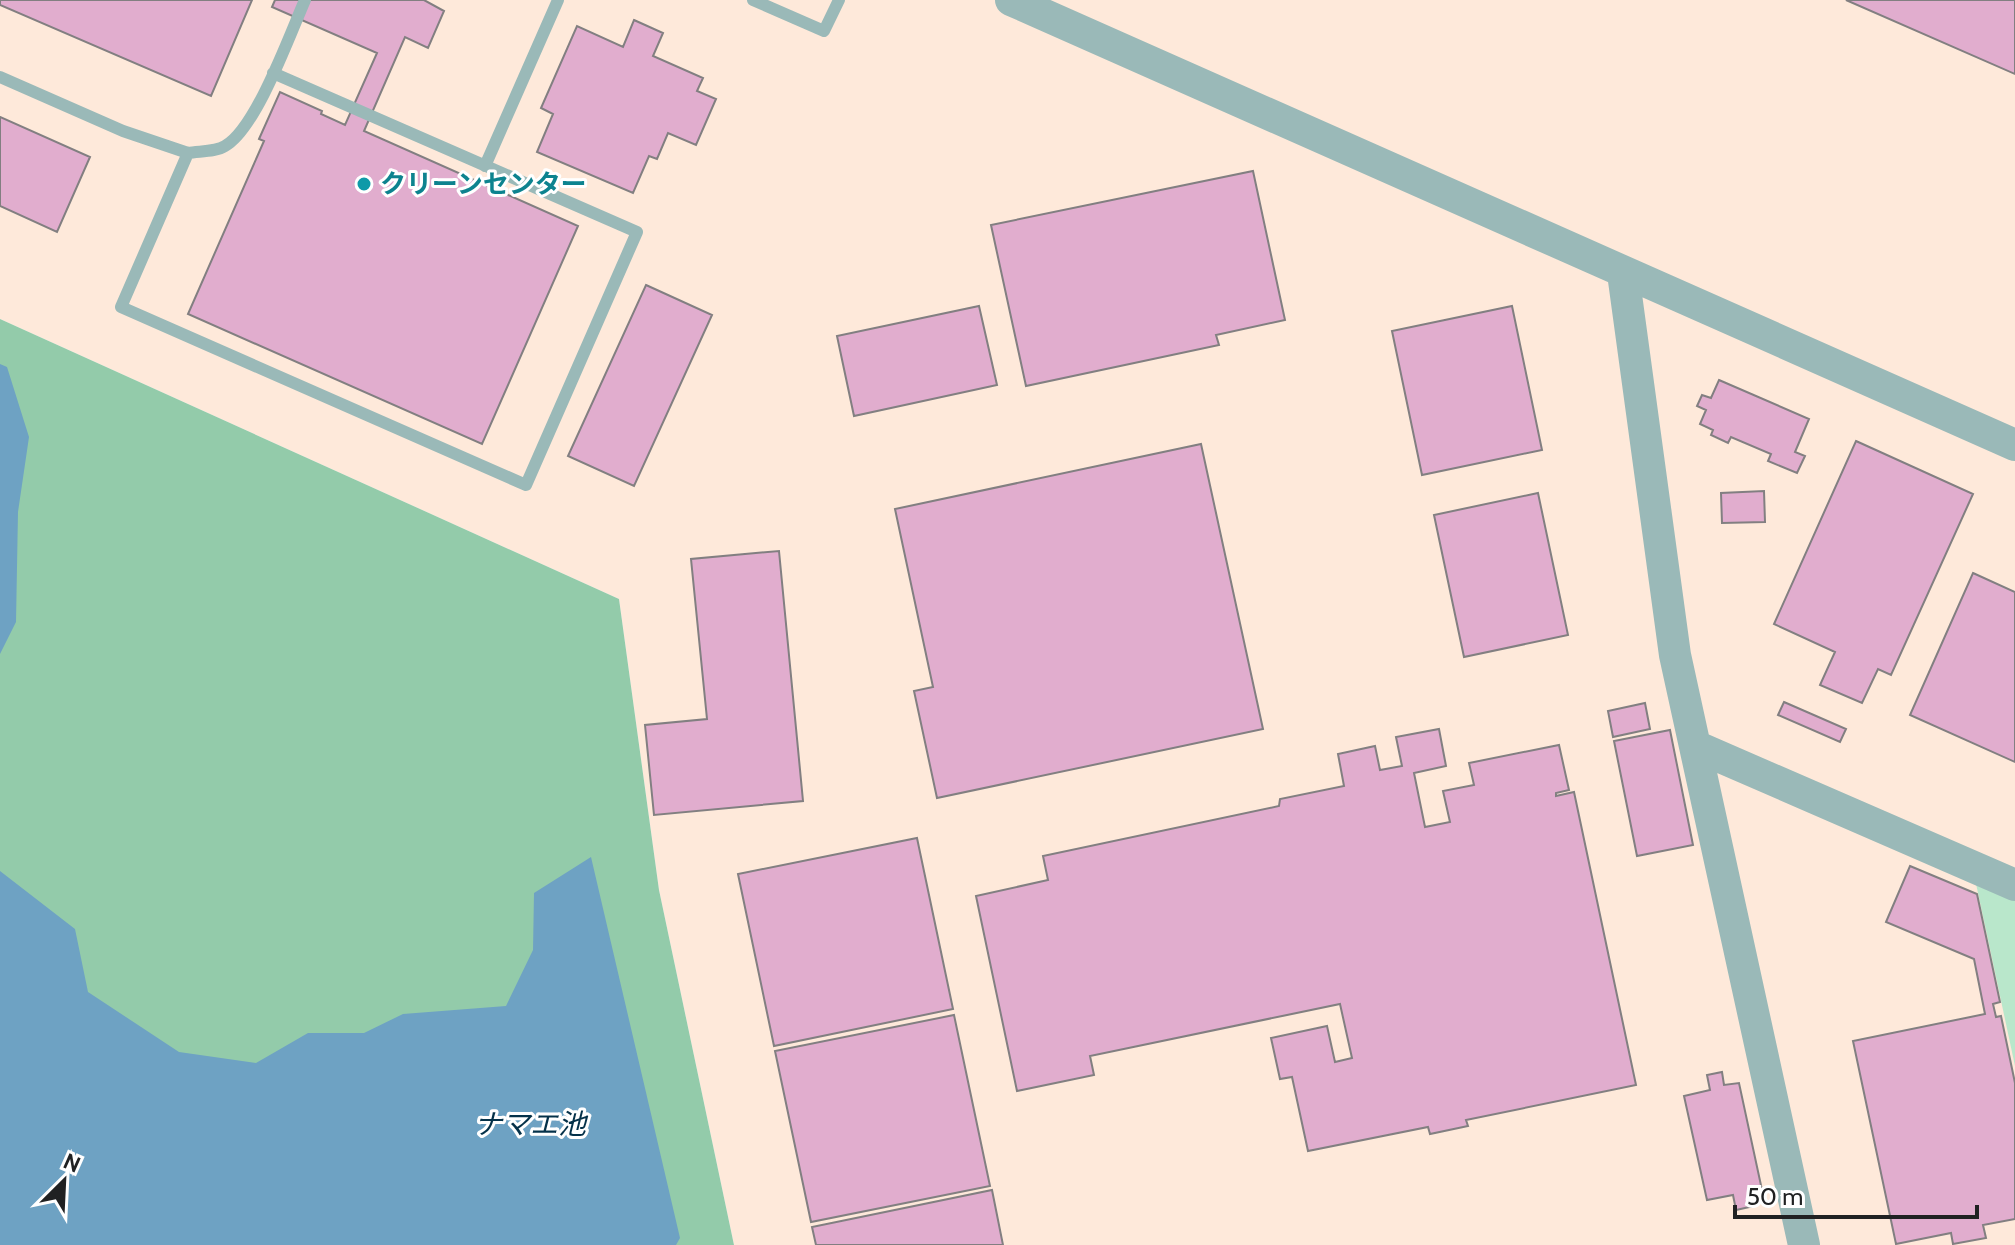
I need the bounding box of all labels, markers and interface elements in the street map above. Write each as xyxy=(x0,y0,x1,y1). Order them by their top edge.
place label: クリーンセンター xyxy=(380,168,587,200)
marker: クリーンセンター xyxy=(355,175,373,193)
water label: ナマエ池 xyxy=(474,1107,589,1141)
north arrow xyxy=(24,1141,104,1221)
text: N xyxy=(59,1148,85,1179)
scale bar xyxy=(1735,1169,1977,1219)
text: 50 m xyxy=(1747,1182,1803,1211)

